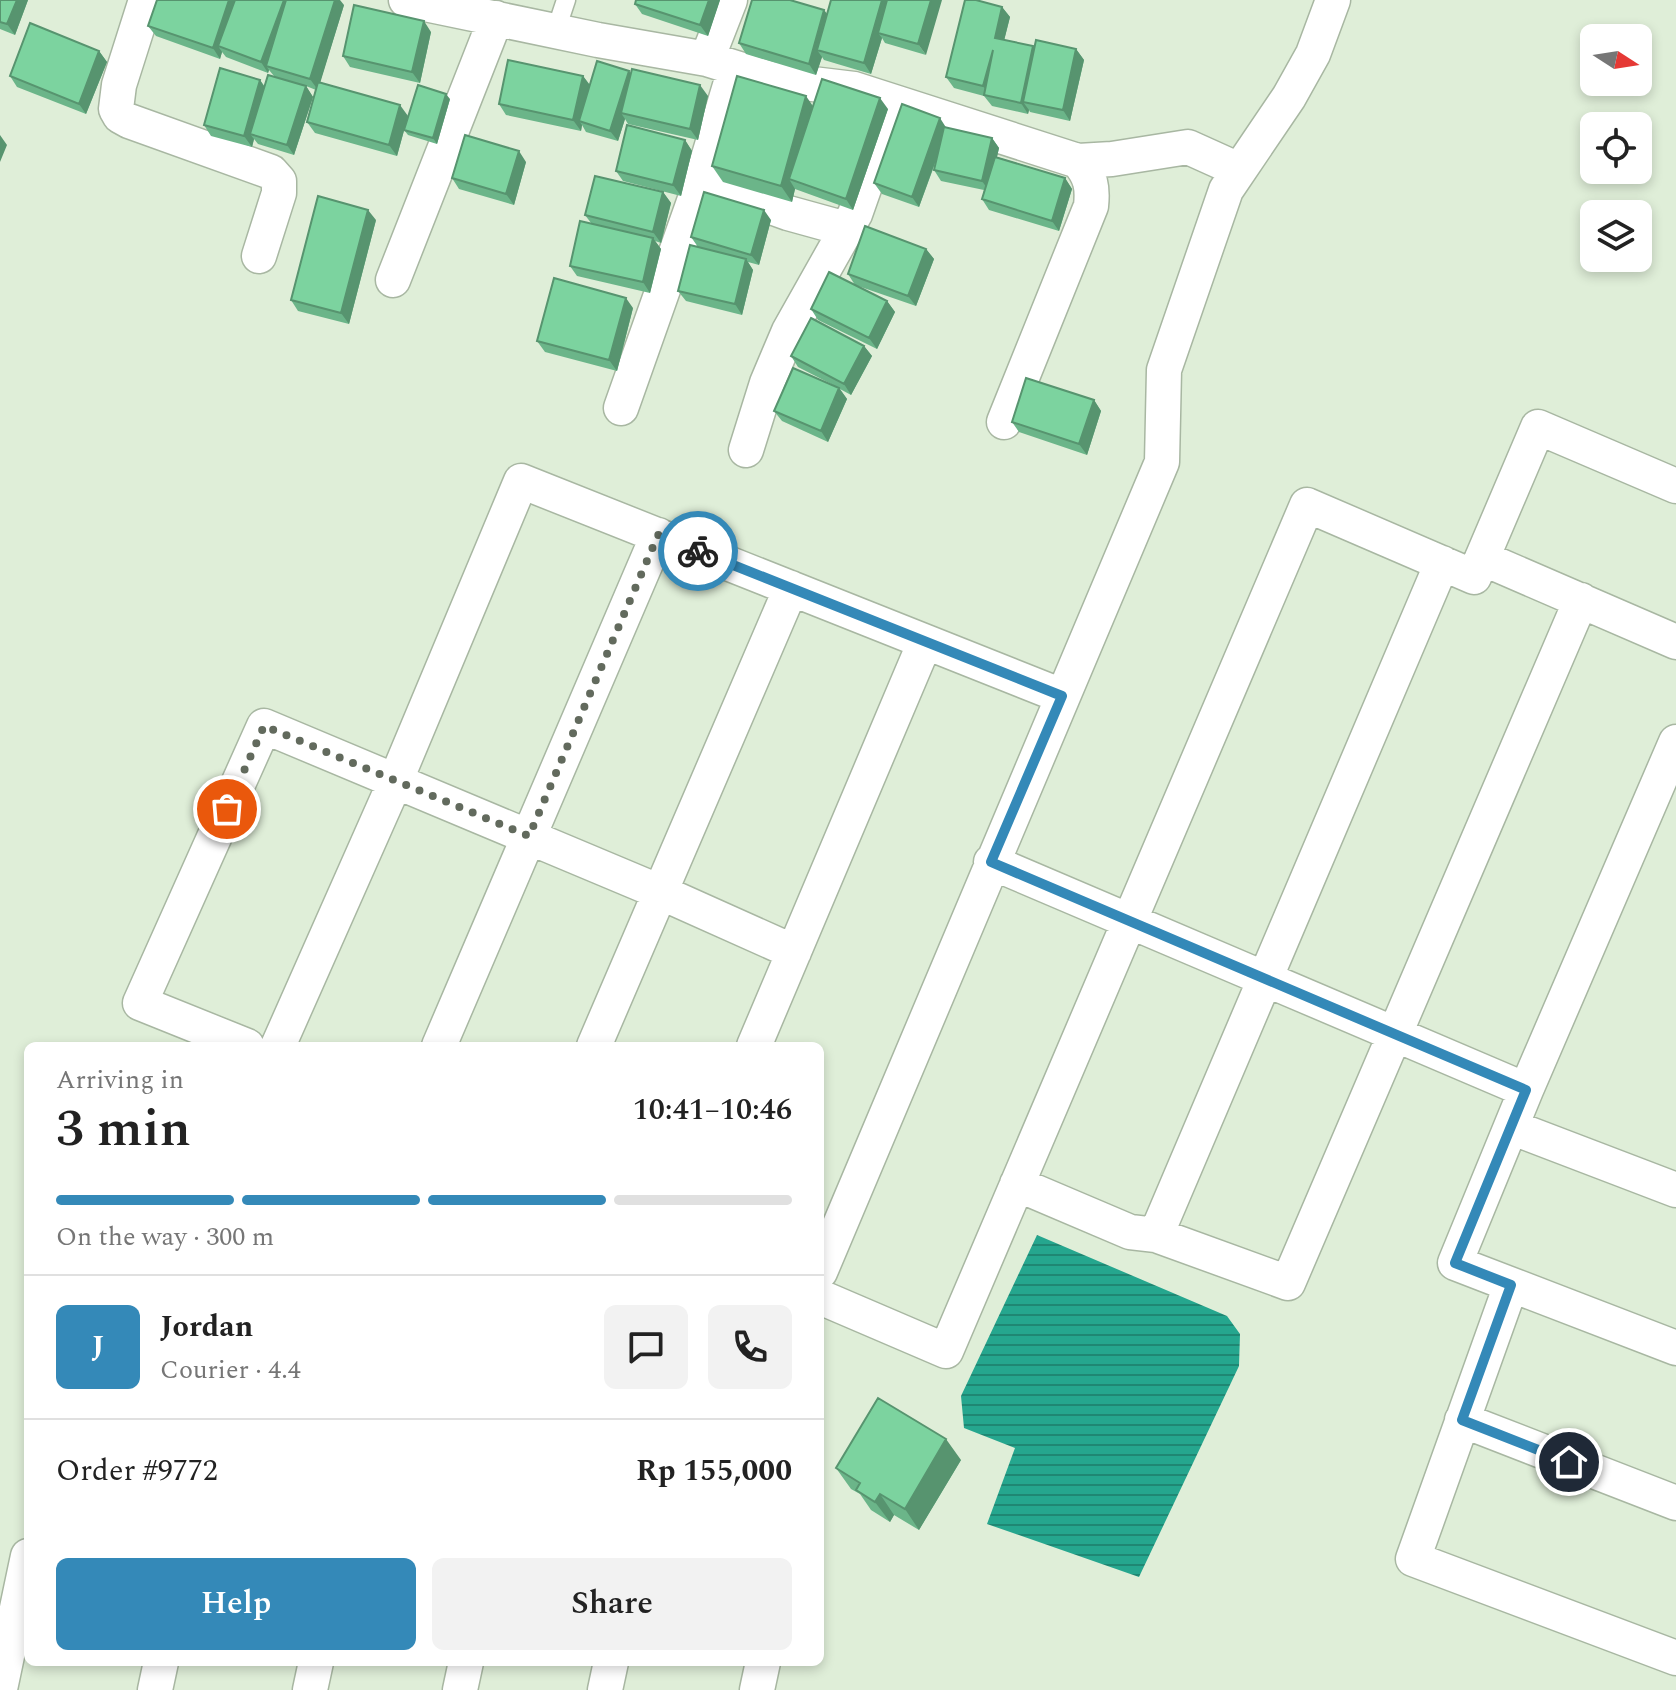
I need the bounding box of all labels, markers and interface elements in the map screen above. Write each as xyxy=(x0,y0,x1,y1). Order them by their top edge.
north arrow xyxy=(1580,24,1652,96)
map controls xyxy=(1580,24,1652,272)
button: locate xyxy=(1580,112,1652,184)
button: layers xyxy=(1580,200,1652,272)
courier xyxy=(658,511,738,591)
icon: bike xyxy=(676,529,720,573)
pin xyxy=(193,775,261,843)
icon: bag xyxy=(205,787,249,831)
text: Arriving in xyxy=(56,1060,184,1100)
text: 10:41–10:46 xyxy=(633,1087,792,1133)
text: 3 min xyxy=(56,1090,191,1169)
text: On the way · 300 m xyxy=(56,1217,274,1257)
text: Jordan xyxy=(160,1304,253,1350)
button: chat xyxy=(604,1305,688,1389)
button: phone xyxy=(708,1305,792,1389)
text: J xyxy=(92,1324,104,1370)
text: Courier · 4.4 xyxy=(160,1350,301,1390)
pin xyxy=(1535,1428,1603,1496)
icon: home xyxy=(1547,1440,1591,1484)
text: Order #9772 xyxy=(56,1448,218,1494)
text: Rp 155,000 xyxy=(636,1448,792,1494)
button: Help xyxy=(56,1558,416,1650)
button: Share xyxy=(432,1558,792,1650)

